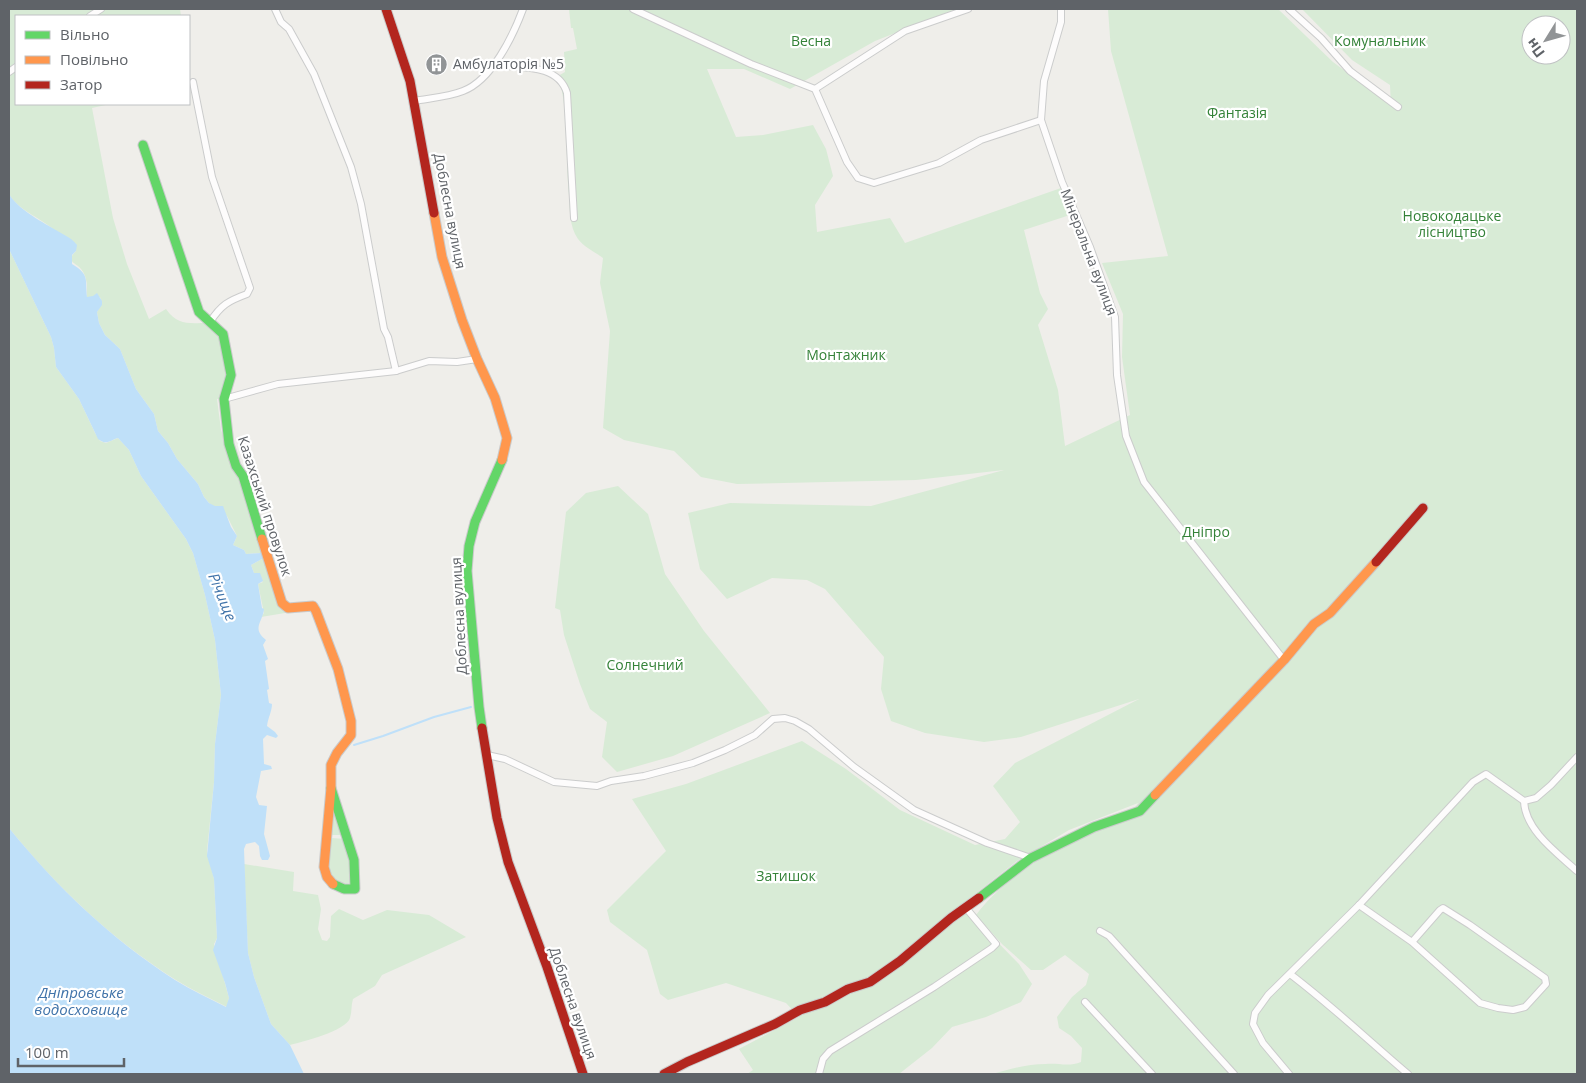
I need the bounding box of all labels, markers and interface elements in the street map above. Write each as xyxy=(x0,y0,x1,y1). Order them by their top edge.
legend xyxy=(15,15,190,105)
north arrow xyxy=(1521,15,1571,65)
text: Вільно xyxy=(60,24,109,44)
park label: Весна xyxy=(791,31,831,50)
park label: Комунальник xyxy=(1334,31,1427,50)
text: Пн xyxy=(1522,35,1549,62)
text: Повільно xyxy=(60,49,128,69)
building icon: Амбулаторія №5 xyxy=(425,52,449,76)
place label: Амбулаторія №5 xyxy=(453,54,564,73)
text: Затор xyxy=(60,74,102,94)
park label: Фантазія xyxy=(1207,103,1267,122)
street label: Доблесна вулиця xyxy=(430,151,471,270)
street label: Мінеральна вулиця xyxy=(1057,186,1122,318)
park label: Новокодацьке лісництво xyxy=(1403,206,1502,241)
park label: Монтажник xyxy=(806,345,887,364)
street label: Казахський провулок xyxy=(234,433,297,579)
park label: Дніпро xyxy=(1182,522,1230,541)
street label: Доблесна вулиця xyxy=(446,557,471,675)
water label: Річище xyxy=(204,570,242,624)
park label: Солнечний xyxy=(606,655,684,674)
park label: Затишок xyxy=(756,866,817,885)
street label: Доблесна вулиця xyxy=(545,944,602,1062)
water label: Дніпровське водосховище xyxy=(34,982,128,1019)
scale bar xyxy=(18,1036,124,1068)
text: 100 m xyxy=(25,1042,69,1062)

